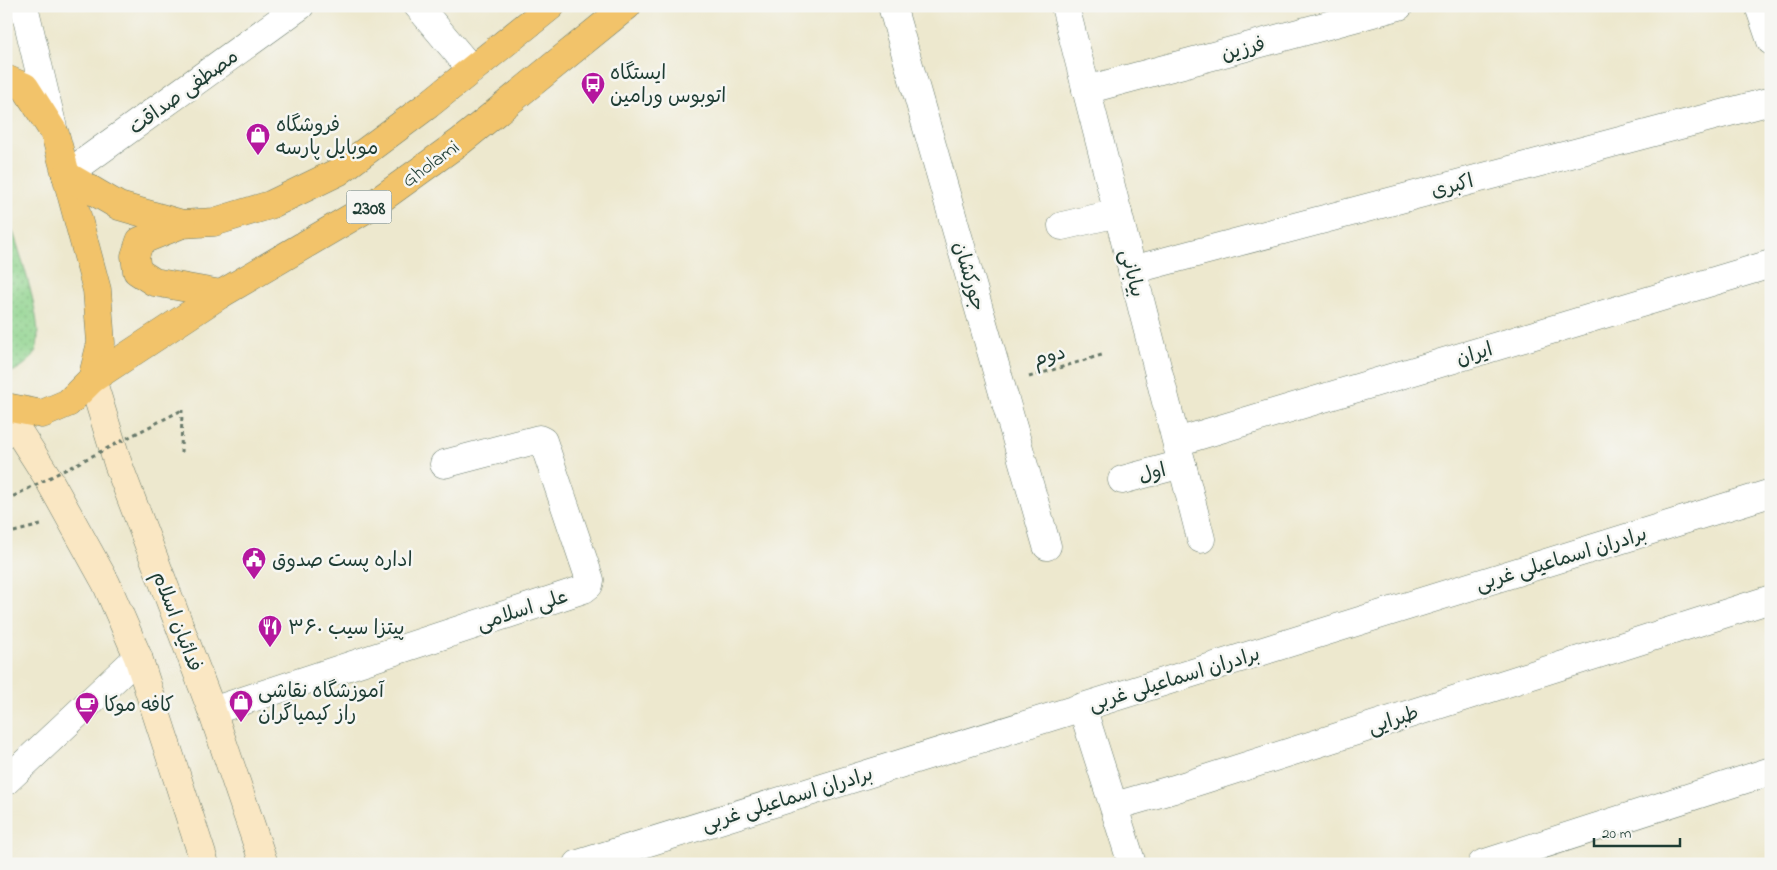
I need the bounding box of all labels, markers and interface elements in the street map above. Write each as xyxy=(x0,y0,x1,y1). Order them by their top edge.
street label: فرزین xyxy=(1218,31,1269,70)
street label: مصطفی صداقت xyxy=(124,43,245,143)
place label: ایستگاه اتوبوس ورامین xyxy=(610,60,726,112)
bus stop icon: ایستگاه اتوبوس ورامین xyxy=(580,71,606,105)
place label: فروشگاه موبایل پارسه xyxy=(276,112,378,164)
shop icon: فروشگاه موبایل پارسه xyxy=(245,122,271,156)
street label: Gholami xyxy=(397,134,466,196)
street label: اکبری xyxy=(1428,168,1477,207)
road number: 2308 xyxy=(346,190,392,223)
street label: جورکشان xyxy=(944,239,991,315)
street label: بیابانی xyxy=(1111,247,1150,301)
street label: ایران xyxy=(1453,336,1497,375)
street label: دوم xyxy=(1030,339,1069,376)
street label: اول xyxy=(1136,457,1170,492)
street label: برادران اسماعیلی غربی xyxy=(1472,521,1651,600)
public building icon: اداره پست صدوق xyxy=(241,546,267,580)
place label: اداره پست صدوق xyxy=(272,547,412,576)
street label: فدائیان اسلام xyxy=(143,567,208,676)
street label: علی اسلامی xyxy=(473,583,572,640)
restaurant icon: پیتزا سیب ۳۶۰ xyxy=(257,614,283,648)
place label: پیتزا سیب ۳۶۰ xyxy=(288,615,405,644)
street label: برادران اسماعیلی غربی xyxy=(1085,641,1264,720)
place label: آموزشگاه نقاشی راز کیمیاگران xyxy=(258,678,385,730)
shop icon: آموزشگاه نقاشی راز کیمیاگران xyxy=(228,689,254,723)
cafe icon: کافه موکا xyxy=(74,691,100,725)
place label: کافه موکا xyxy=(104,692,174,721)
street label: طبرایی xyxy=(1365,700,1423,743)
street label: برادران اسماعیلی غربی xyxy=(698,761,877,840)
scale bar xyxy=(1594,815,1681,847)
text: 20 m xyxy=(1602,823,1632,845)

